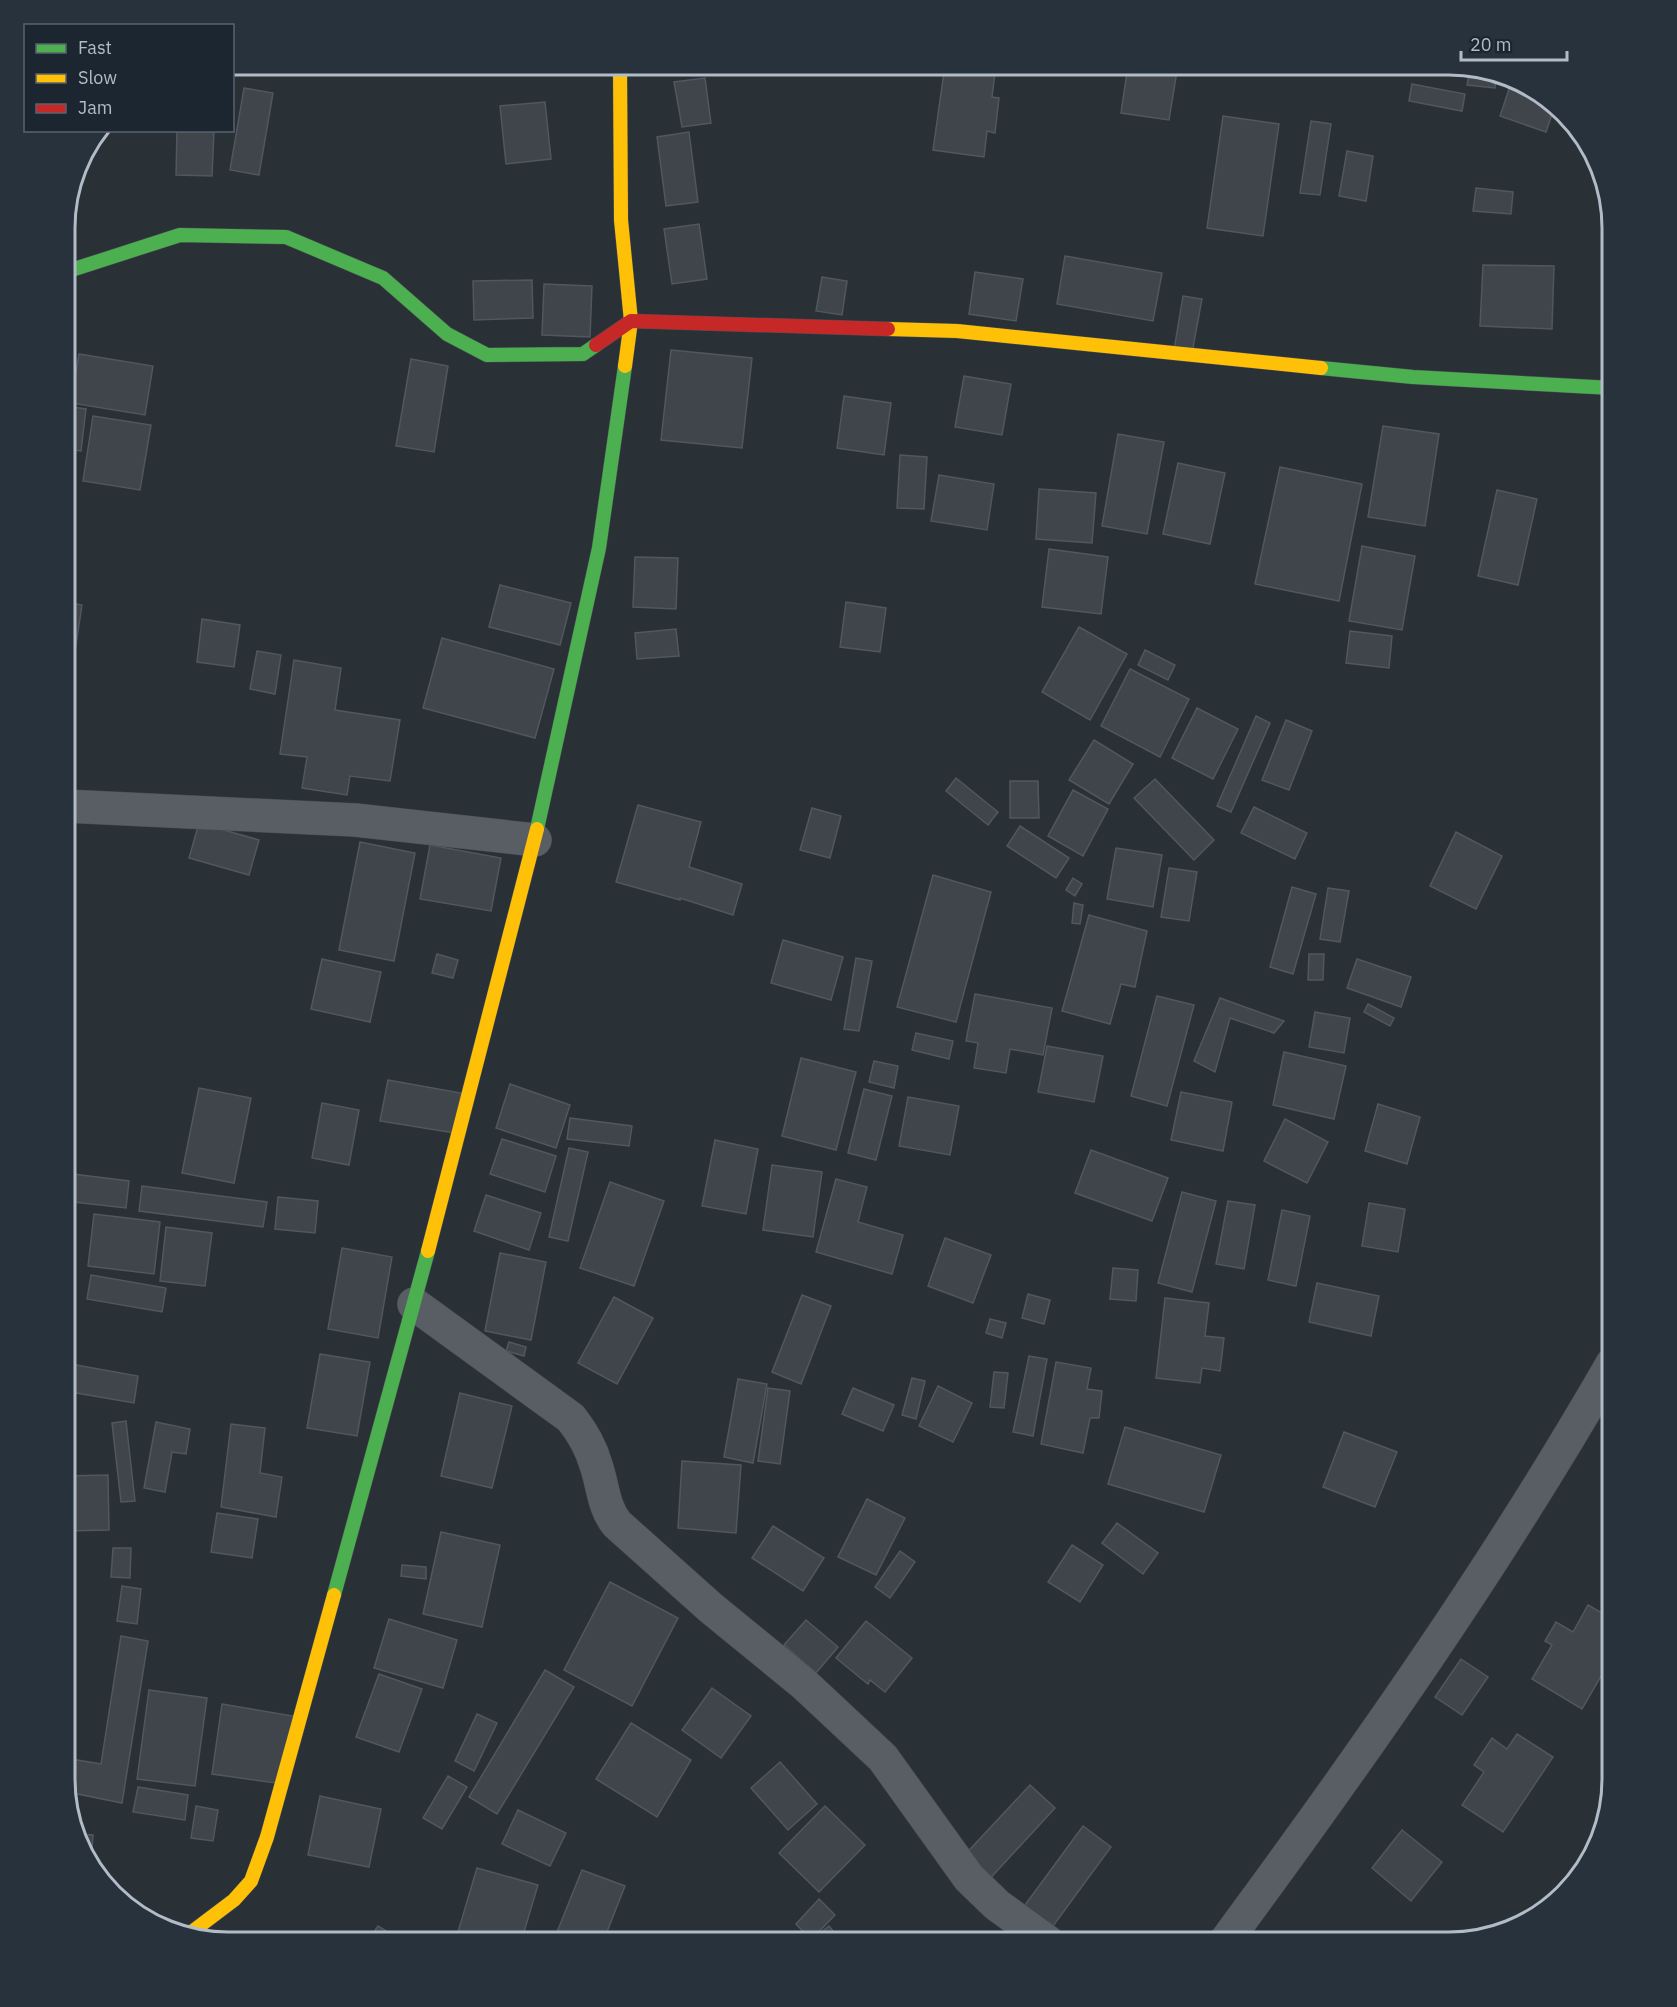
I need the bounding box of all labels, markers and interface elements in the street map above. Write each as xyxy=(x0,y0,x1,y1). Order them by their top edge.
legend xyxy=(24,24,234,132)
scale bar xyxy=(1461,24,1568,62)
text: 20 m xyxy=(1470,33,1512,56)
text: Fast xyxy=(78,36,112,59)
text: Slow xyxy=(78,66,117,89)
text: Jam xyxy=(78,96,113,119)

